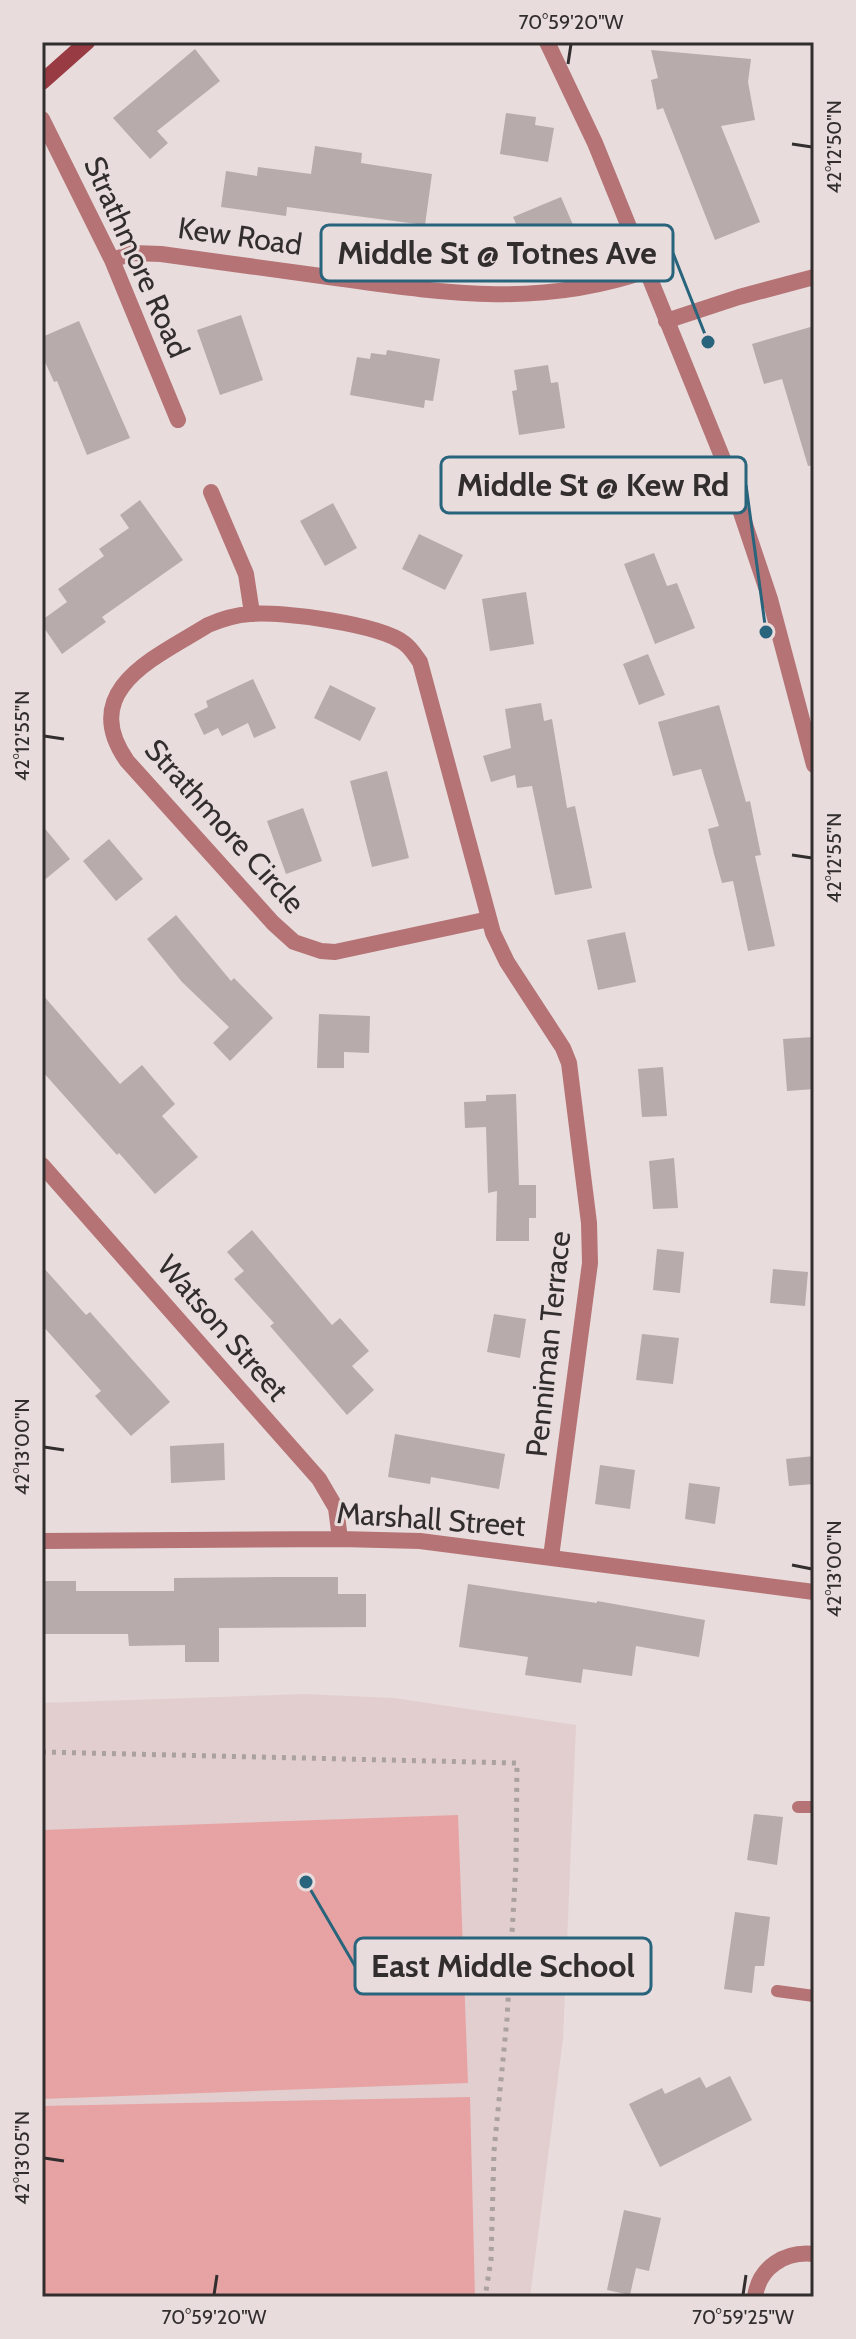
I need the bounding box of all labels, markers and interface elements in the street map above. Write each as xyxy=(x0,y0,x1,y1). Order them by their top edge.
text: 70°59'20"W xyxy=(518,10,624,34)
text: 42°12'50"N xyxy=(822,100,846,194)
street label: Strathmore Road xyxy=(76,151,198,363)
street label: Kew Road xyxy=(176,209,304,263)
callout: Middle St @ Totnes Ave xyxy=(321,225,673,281)
text: Middle St @ Totnes Ave xyxy=(337,233,657,272)
callout: Middle St @ Kew Rd xyxy=(441,457,746,513)
text: Middle St @ Kew Rd xyxy=(457,465,729,504)
text: 42°12'55"N xyxy=(10,691,34,781)
street label: Strathmore Circle xyxy=(137,731,313,921)
text: 42°12'55"N xyxy=(822,813,846,903)
street label: Penniman Terrace xyxy=(518,1229,578,1459)
street label: Watson Street xyxy=(150,1248,296,1408)
text: 42°13'00"N xyxy=(10,1398,34,1496)
street label: Marshall Street xyxy=(335,1494,527,1544)
text: 42°13'00"N xyxy=(822,1520,846,1618)
callout: East Middle School xyxy=(355,1938,651,1994)
text: East Middle School xyxy=(371,1946,635,1985)
text: 42°13'05"N xyxy=(10,2111,34,2205)
text: 70°59'20"W xyxy=(161,2305,267,2329)
text: 70°59'25"W xyxy=(692,2305,794,2329)

